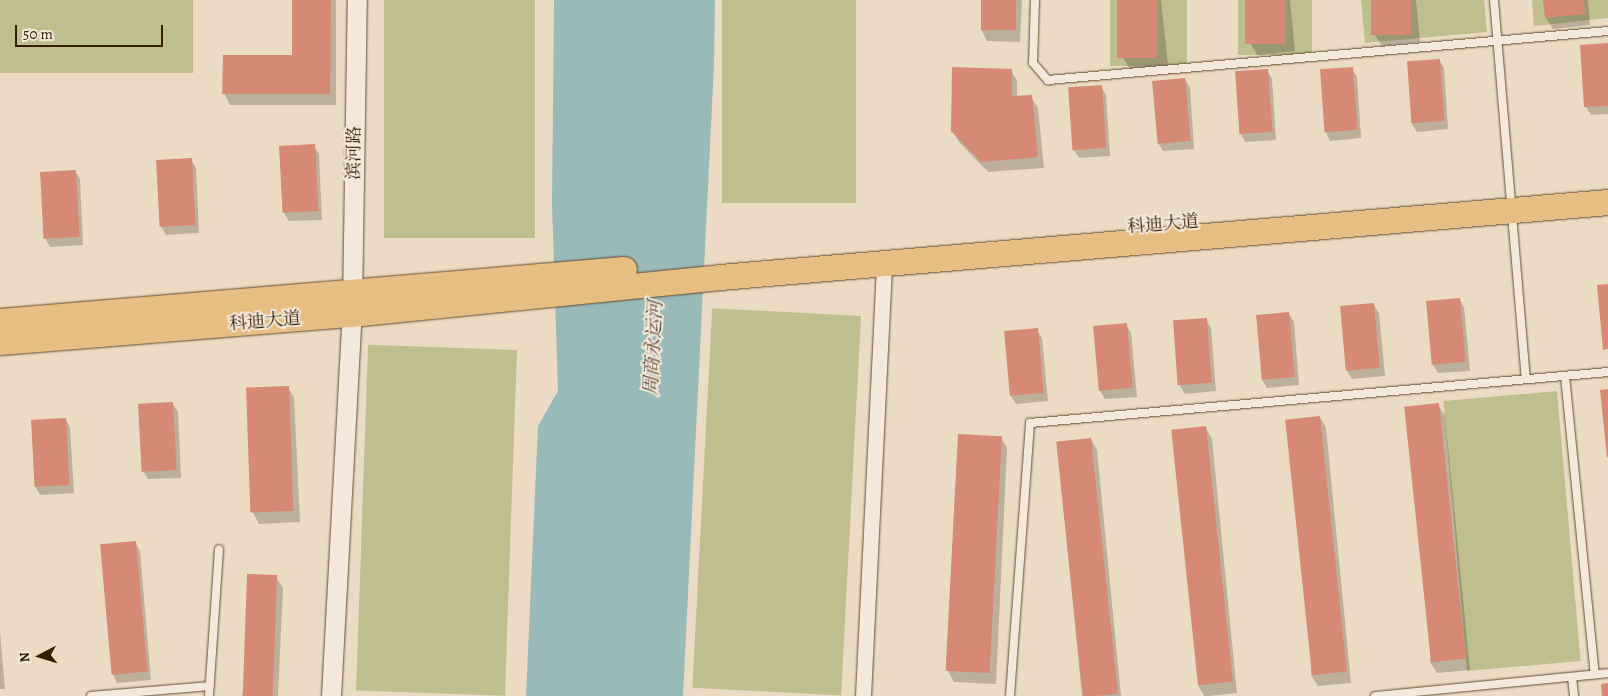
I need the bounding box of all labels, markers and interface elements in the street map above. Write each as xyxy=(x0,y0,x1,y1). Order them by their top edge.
scale bar xyxy=(18,15,165,47)
text: 50 m xyxy=(23,24,53,44)
street label: 滨河路 xyxy=(343,126,365,180)
street label: 科迪大道 xyxy=(1126,210,1200,238)
water label: 周商永运河 xyxy=(640,300,668,396)
street label: 科迪大道 xyxy=(228,307,302,335)
north arrow xyxy=(15,631,65,681)
text: N xyxy=(15,651,34,663)

